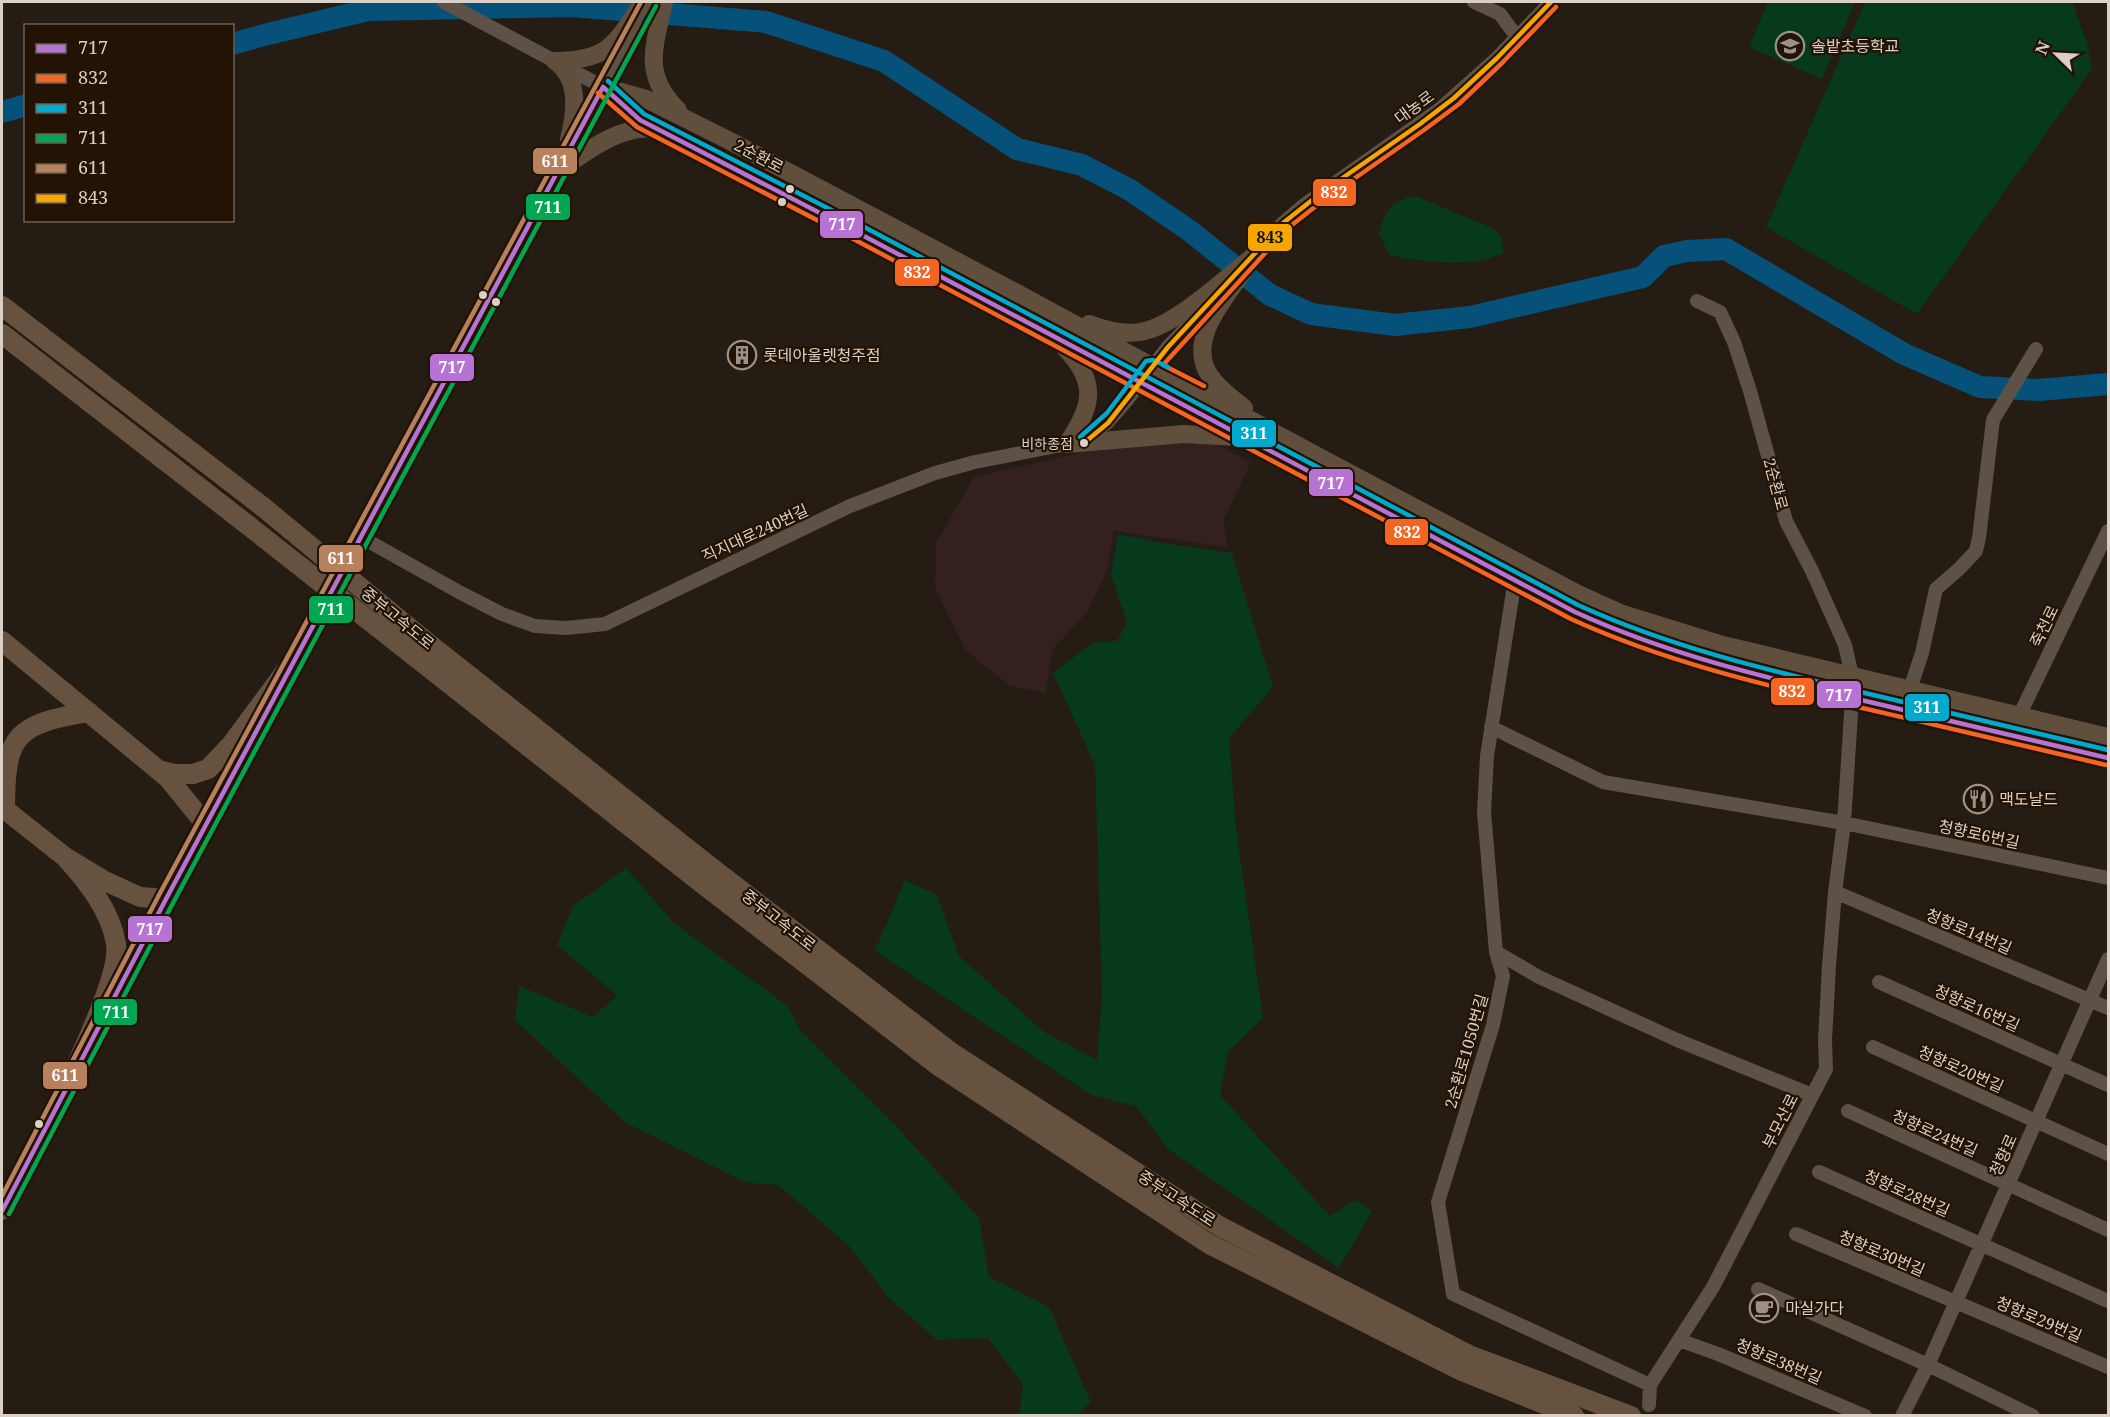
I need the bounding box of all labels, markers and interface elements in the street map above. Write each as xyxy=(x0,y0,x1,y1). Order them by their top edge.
legend xyxy=(24,24,234,222)
north arrow xyxy=(2026,24,2086,84)
school or university icon: 솔밭초등학교 xyxy=(1774,30,1806,62)
text: 717 xyxy=(78,35,108,59)
place label: 솔밭초등학교 xyxy=(1811,35,1899,57)
text: N xyxy=(2030,37,2055,58)
text: 832 xyxy=(78,65,108,89)
street label: 대농로 xyxy=(1390,85,1439,129)
text: 311 xyxy=(78,95,108,119)
text: 711 xyxy=(78,125,108,149)
street label: 2순환로 xyxy=(730,134,788,178)
line badge: 611 xyxy=(532,147,578,175)
text: 611 xyxy=(541,150,569,172)
text: 611 xyxy=(78,155,108,179)
line badge: 832 xyxy=(1312,178,1357,207)
text: 832 xyxy=(1320,181,1348,203)
unlabelled marker xyxy=(784,183,796,195)
text: 843 xyxy=(78,185,108,209)
line badge: 711 xyxy=(525,193,571,221)
text: 711 xyxy=(534,196,562,218)
unlabelled marker xyxy=(776,196,788,208)
line badge: 717 xyxy=(819,210,864,239)
text: 717 xyxy=(828,213,856,235)
line badge: 843 xyxy=(1247,223,1293,252)
text: 843 xyxy=(1256,226,1284,248)
line badge: 832 xyxy=(894,258,940,287)
text: 832 xyxy=(903,261,931,283)
unlabelled marker xyxy=(477,289,489,301)
unlabelled marker xyxy=(490,296,502,308)
building icon: 롯데아울렛청주점 xyxy=(726,339,758,371)
place label: 롯데아울렛청주점 xyxy=(763,344,881,366)
line badge: 717 xyxy=(429,353,475,382)
text: 717 xyxy=(438,356,466,378)
line badge: 311 xyxy=(1231,419,1277,448)
text: 311 xyxy=(1240,422,1268,444)
place label: 비하종점 xyxy=(1021,434,1073,453)
marker: 비하종점 xyxy=(1078,437,1090,449)
street label: 2순환로 xyxy=(1759,456,1794,513)
line badge: 717 xyxy=(1308,468,1354,497)
text: 717 xyxy=(1317,472,1345,494)
street label: 직지대로240번길 xyxy=(698,499,812,567)
line badge: 832 xyxy=(1384,518,1429,546)
text: 832 xyxy=(1393,521,1421,543)
line badge: 611 xyxy=(318,544,364,573)
text: 611 xyxy=(327,547,355,569)
street label: 중부고속도로 xyxy=(357,582,439,655)
line badge: 711 xyxy=(308,595,354,624)
text: 711 xyxy=(317,598,345,620)
street label: 죽천로 xyxy=(2024,601,2064,651)
line badge: 832 xyxy=(1770,677,1815,706)
text: 832 xyxy=(1778,680,1806,702)
line badge: 717 xyxy=(1816,680,1862,709)
text: 717 xyxy=(1825,684,1853,706)
line badge: 311 xyxy=(1904,693,1950,722)
text: 311 xyxy=(1913,696,1941,718)
restaurant icon: 맥도날드 xyxy=(1962,783,1994,815)
place label: 맥도날드 xyxy=(1999,788,2058,810)
street label: 청향로6번길 xyxy=(1936,815,2022,853)
street label: 중부고속도로 xyxy=(737,884,821,956)
street label: 청향로14번길 xyxy=(1923,903,2015,959)
line badge: 717 xyxy=(127,915,173,943)
text: 717 xyxy=(136,918,164,940)
street label: 청향로16번길 xyxy=(1931,979,2023,1037)
street label: 2순환로1050번길 xyxy=(1439,991,1493,1111)
line badge: 711 xyxy=(93,998,138,1026)
text: 711 xyxy=(102,1001,130,1023)
street label: 청향로20번길 xyxy=(1915,1040,2007,1098)
line badge: 611 xyxy=(42,1061,88,1090)
text: 611 xyxy=(51,1064,79,1086)
street label: 부모산로 xyxy=(1757,1090,1803,1152)
street label: 청향로24번길 xyxy=(1889,1104,1981,1162)
unlabelled marker xyxy=(33,1118,45,1130)
street label: 청향로 xyxy=(1984,1130,2022,1180)
street label: 청향로28번길 xyxy=(1861,1164,1953,1222)
street label: 중부고속도로 xyxy=(1134,1165,1220,1231)
street label: 청향로30번길 xyxy=(1836,1225,1928,1281)
street label: 청향로29번길 xyxy=(1993,1291,2085,1347)
cafe icon: 마실가다 xyxy=(1748,1292,1780,1324)
place label: 마실가다 xyxy=(1785,1297,1844,1319)
street label: 청향로38번길 xyxy=(1733,1333,1825,1389)

